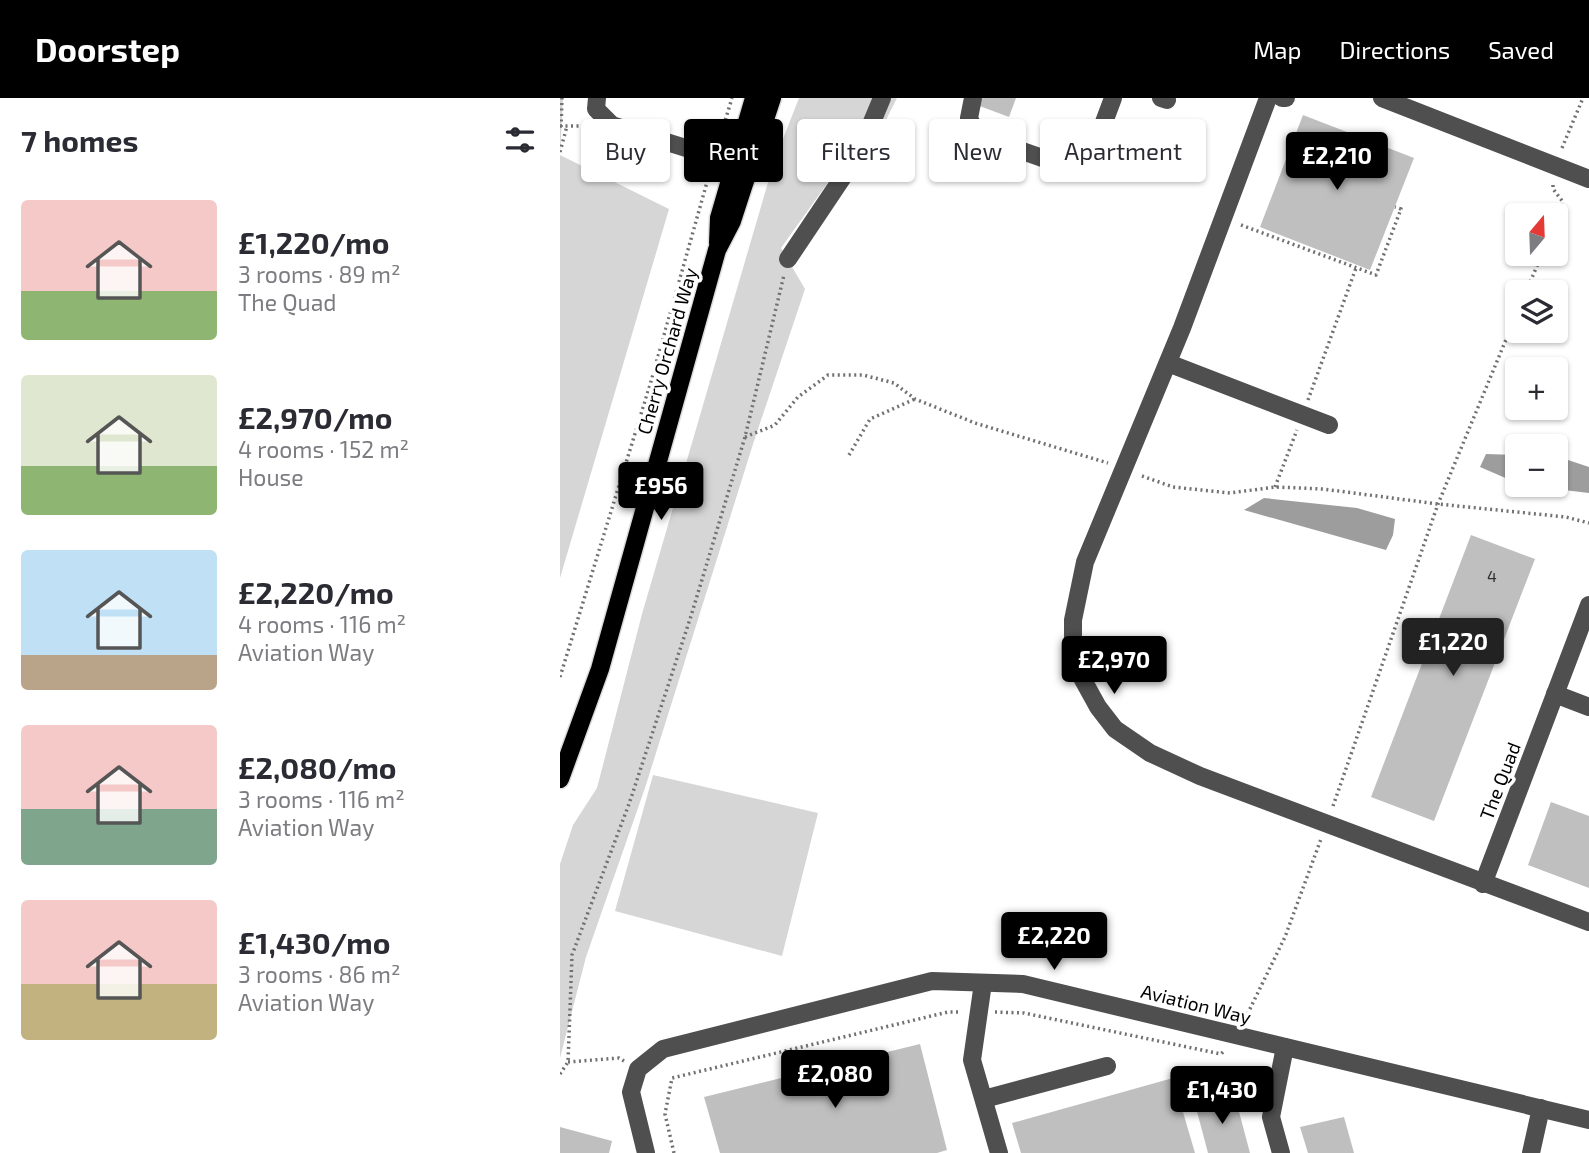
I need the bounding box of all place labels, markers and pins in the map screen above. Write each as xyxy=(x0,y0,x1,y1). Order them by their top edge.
pin: £2,210 xyxy=(1280,132,1394,192)
pin: £956 xyxy=(620,462,702,522)
pin: £1,220 xyxy=(1396,618,1510,678)
pin: £2,970 xyxy=(1057,636,1171,696)
pin: £2,220 xyxy=(997,912,1111,972)
pin: £2,080 xyxy=(778,1051,892,1110)
pin: £1,430 xyxy=(1165,1066,1279,1126)

